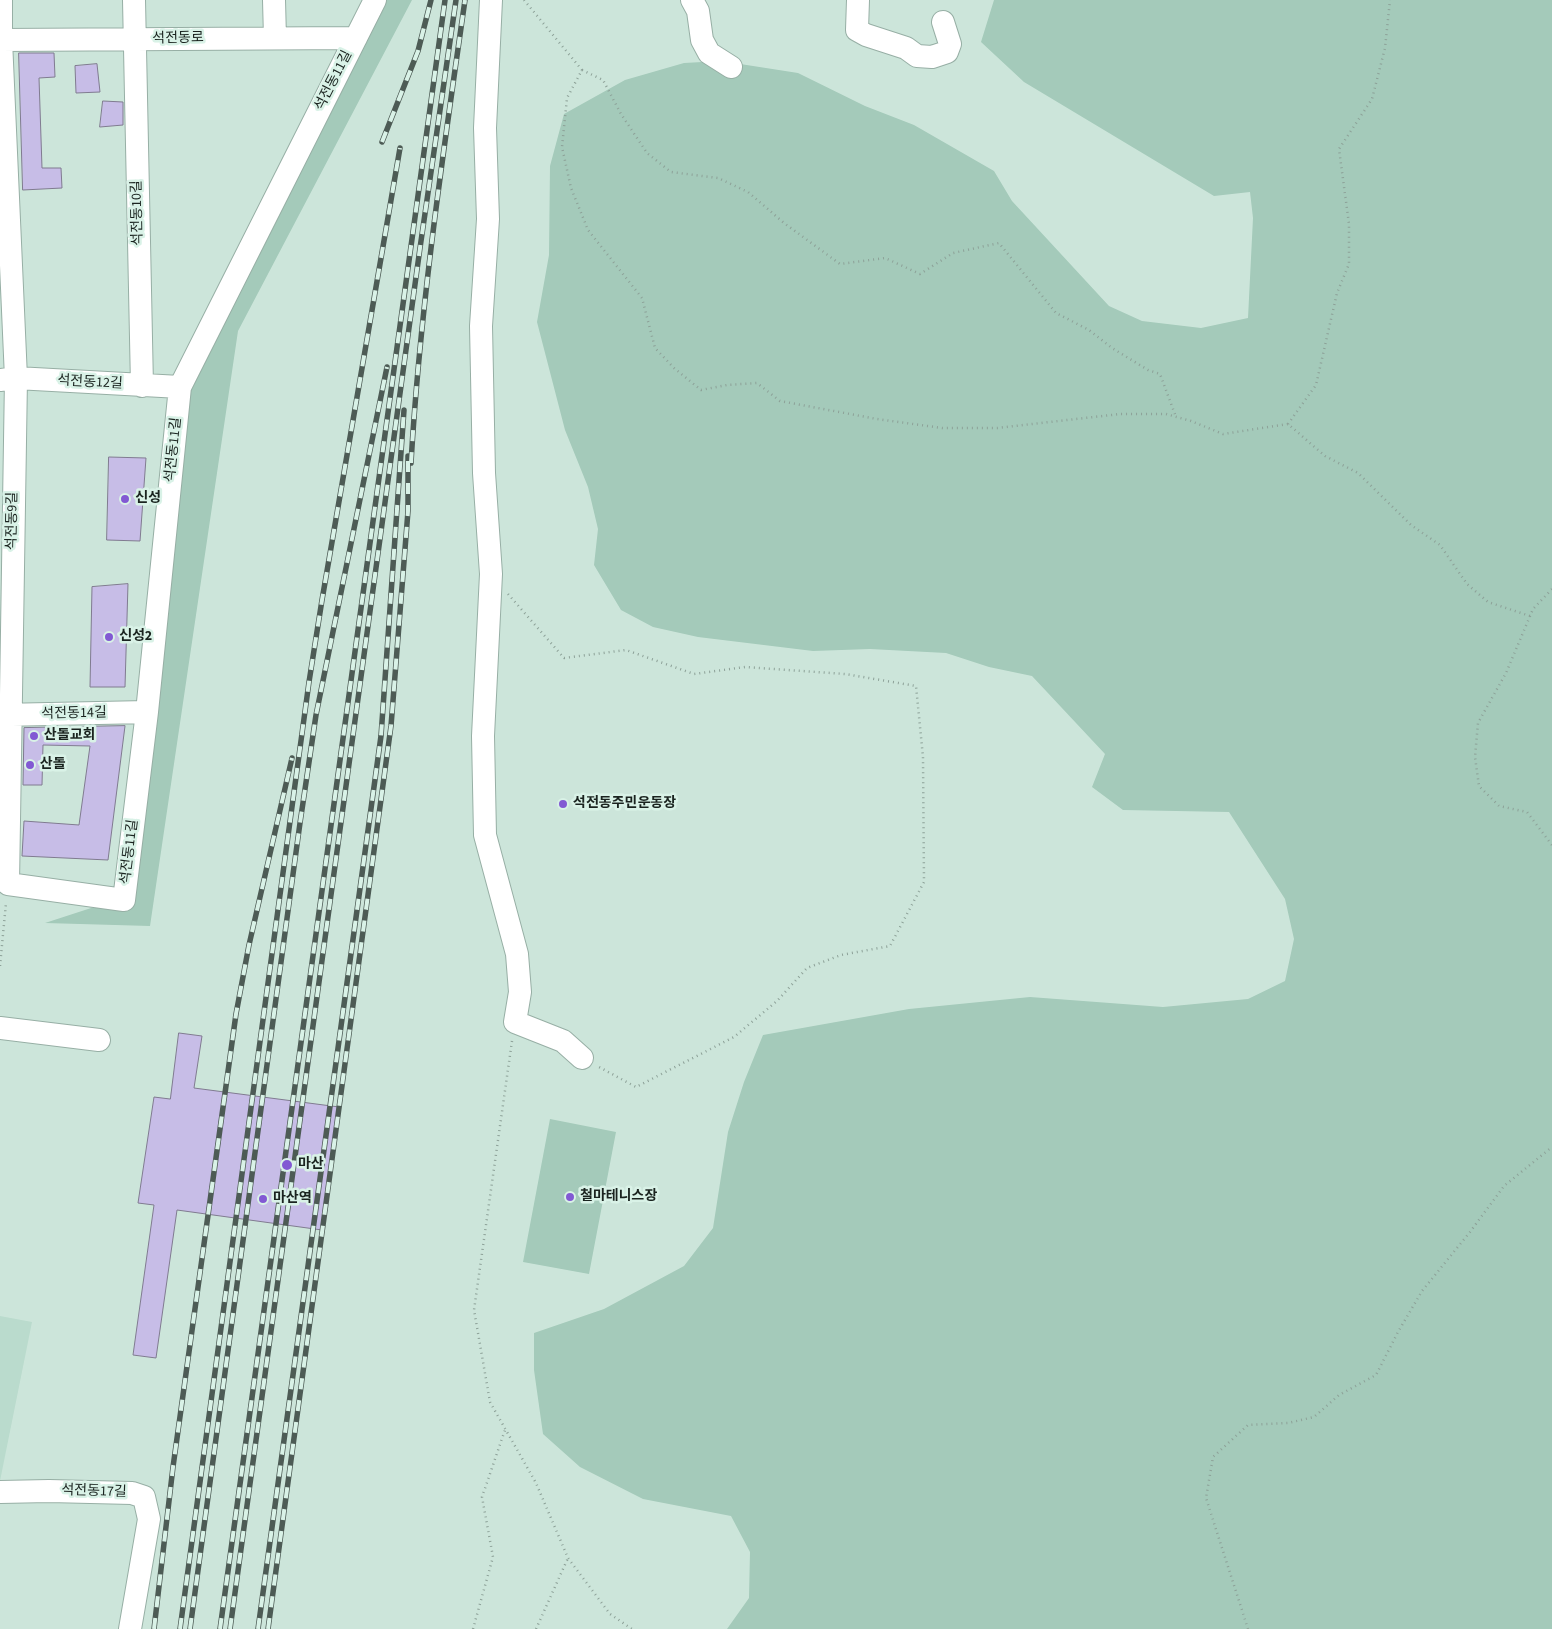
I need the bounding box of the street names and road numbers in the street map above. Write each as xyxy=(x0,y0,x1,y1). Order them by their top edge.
street label: 석전동로 xyxy=(152,30,204,48)
street label: 석전동11길 xyxy=(312,48,356,114)
street label: 석전동10길 xyxy=(129,180,147,246)
street label: 석전동12길 xyxy=(57,373,123,393)
street label: 석전동11길 xyxy=(162,417,186,483)
street label: 석전동9길 xyxy=(4,492,22,550)
street label: 석전동14길 xyxy=(41,705,107,723)
street label: 석전동11길 xyxy=(118,819,142,885)
street label: 석전동17길 xyxy=(61,1482,127,1502)

